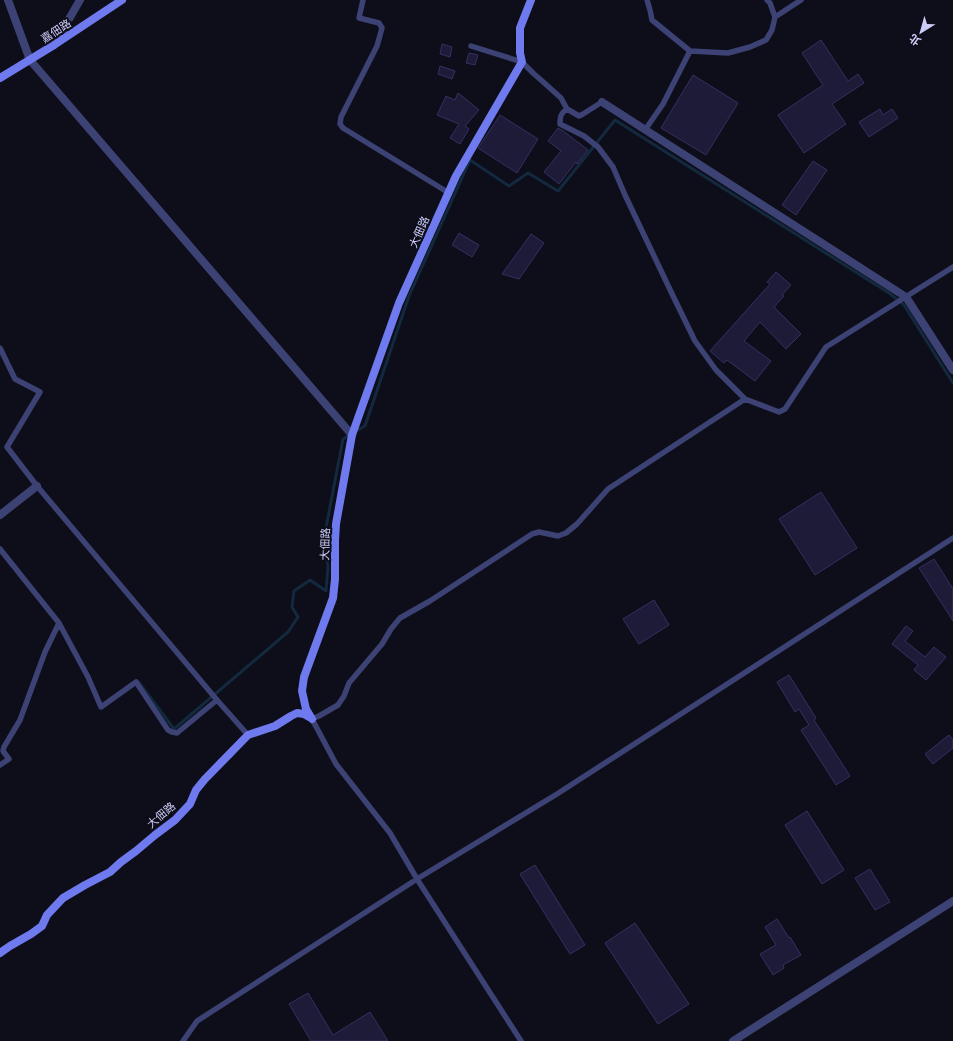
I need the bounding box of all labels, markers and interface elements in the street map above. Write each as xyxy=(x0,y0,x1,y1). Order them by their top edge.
north arrow xyxy=(901,12,941,52)
street label: 嘉佃路 xyxy=(38,16,74,46)
text: 北 xyxy=(906,31,924,49)
street label: 大佃路 xyxy=(406,214,432,250)
street label: 大佃路 xyxy=(317,527,333,561)
street label: 大佃路 xyxy=(144,799,178,831)

